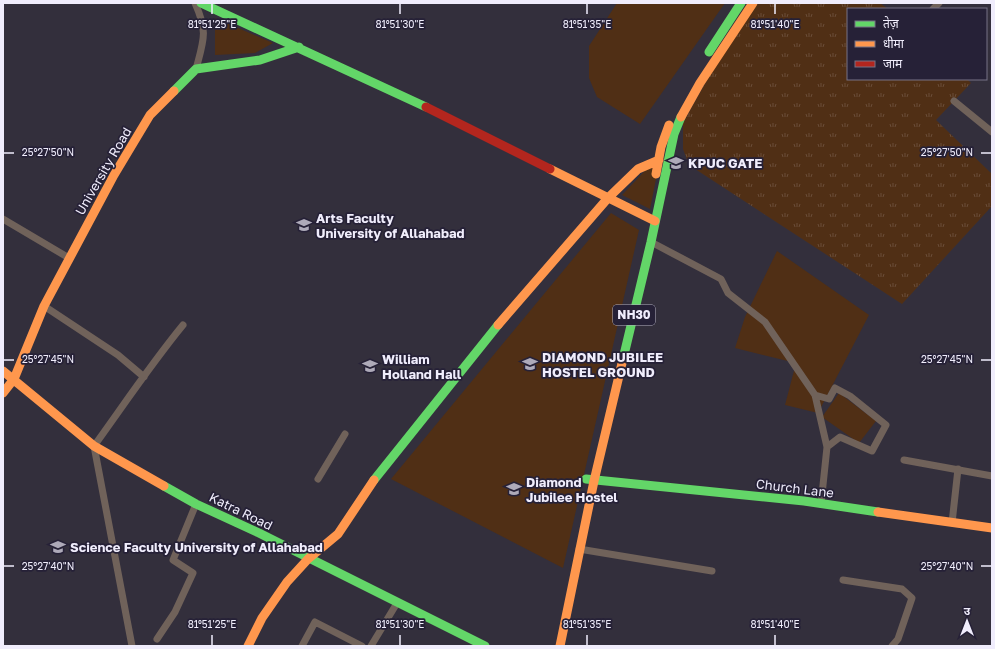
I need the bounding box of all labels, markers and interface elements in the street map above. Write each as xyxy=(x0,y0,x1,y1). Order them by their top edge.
legend xyxy=(847,8,987,80)
text: तेज़ xyxy=(883,16,900,31)
text: 81°51'25"E xyxy=(188,18,236,30)
text: 81°51'30"E xyxy=(376,18,424,30)
text: 81°51'35"E xyxy=(563,18,611,30)
text: 81°51'40"E xyxy=(750,18,800,30)
text: धीमा xyxy=(883,36,905,51)
text: जाम xyxy=(883,56,903,71)
street label: University Road xyxy=(71,124,135,218)
text: 25°27'50"N xyxy=(22,146,74,158)
text: 25°27'50"N xyxy=(921,146,973,158)
school or university icon: KPUC GATE xyxy=(667,154,685,172)
place label: KPUC GATE xyxy=(688,155,762,171)
place label: Arts Faculty University of Allahabad xyxy=(316,210,464,241)
school or university icon: Arts Faculty University of Allahabad xyxy=(295,216,313,234)
road number: NH30 xyxy=(613,305,655,325)
place label: DIAMOND JUBILEE HOSTEL GROUND xyxy=(542,349,663,380)
place label: William Holland Hall xyxy=(382,351,462,382)
text: 25°27'45"N xyxy=(22,353,74,365)
text: 25°27'45"N xyxy=(921,353,973,365)
school or university icon: DIAMOND JUBILEE HOSTEL GROUND xyxy=(521,355,539,373)
school or university icon: William Holland Hall xyxy=(361,357,379,375)
place label: Diamond Jubilee Hostel xyxy=(526,474,618,505)
street label: Church Lane xyxy=(755,475,835,501)
school or university icon: Diamond Jubilee Hostel xyxy=(505,480,523,498)
street label: Katra Road xyxy=(207,489,275,533)
school or university icon: Science Faculty University of Allahabad xyxy=(49,538,67,556)
place label: Science Faculty University of Allahabad xyxy=(70,539,323,555)
text: 25°27'40"N xyxy=(22,560,74,572)
text: 25°27'40"N xyxy=(921,560,973,572)
north arrow xyxy=(947,601,987,641)
text: उ xyxy=(964,604,971,617)
text: 81°51'25"E xyxy=(188,618,236,630)
text: 81°51'30"E xyxy=(376,618,424,630)
text: 81°51'35"E xyxy=(563,618,611,630)
text: 81°51'40"E xyxy=(750,618,800,630)

